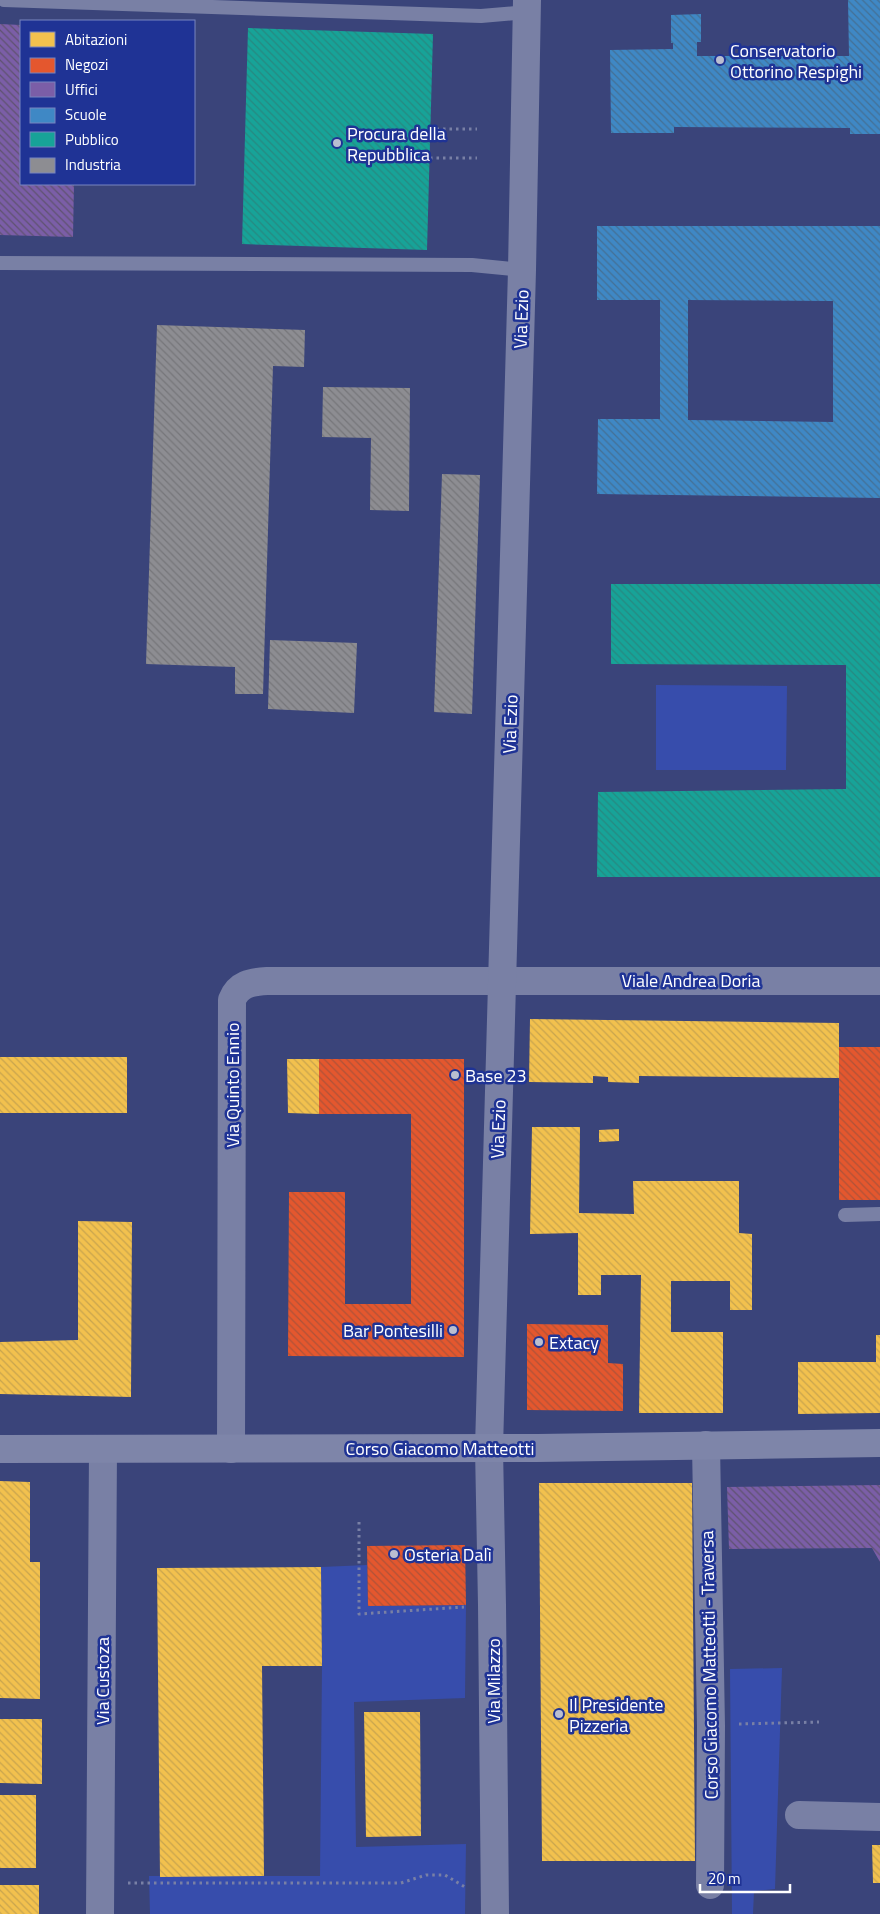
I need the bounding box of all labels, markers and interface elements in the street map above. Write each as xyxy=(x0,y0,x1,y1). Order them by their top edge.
legend xyxy=(20,20,195,185)
text: Abitazioni xyxy=(65,28,127,51)
place label: Conservatorio Ottorino Respighi xyxy=(730,37,862,85)
text: Negozi xyxy=(65,53,108,76)
marker: Conservatorio Ottorino Respighi xyxy=(714,54,726,66)
text: Uffici xyxy=(65,78,98,101)
text: Scuole xyxy=(65,103,107,126)
place label: Procura della Repubblica xyxy=(347,120,446,168)
text: Pubblico xyxy=(65,128,119,151)
marker: Procura della Repubblica xyxy=(331,137,343,149)
text: Industria xyxy=(65,153,121,176)
street label: Via Ezio xyxy=(506,289,536,349)
street label: Via Ezio xyxy=(495,694,525,754)
street label: Viale Andrea Doria xyxy=(622,967,760,994)
street label: Via Quinto Ennio xyxy=(219,1023,246,1147)
place label: Base 23 xyxy=(465,1062,527,1089)
marker: Base 23 xyxy=(449,1069,461,1081)
street label: Via Ezio xyxy=(483,1099,513,1159)
place label: Bar Pontesilli xyxy=(343,1317,443,1344)
marker: Bar Pontesilli xyxy=(447,1324,459,1336)
place label: Extacy xyxy=(549,1329,599,1356)
marker: Extacy xyxy=(533,1336,545,1348)
street label: Corso Giacomo Matteotti xyxy=(346,1435,534,1462)
street label: Corso Giacomo Matteotti - Traversa xyxy=(693,1530,725,1800)
place label: Osteria Dalì xyxy=(404,1541,492,1568)
marker: Osteria Dalì xyxy=(388,1548,400,1560)
street label: Via Custoza xyxy=(89,1637,116,1725)
street label: Via Milazzo xyxy=(480,1638,507,1724)
place label: Il Presidente Pizzeria xyxy=(569,1691,663,1739)
marker: Il Presidente Pizzeria xyxy=(553,1708,565,1720)
scale bar xyxy=(700,1862,790,1894)
text: 20 m xyxy=(708,1867,741,1890)

